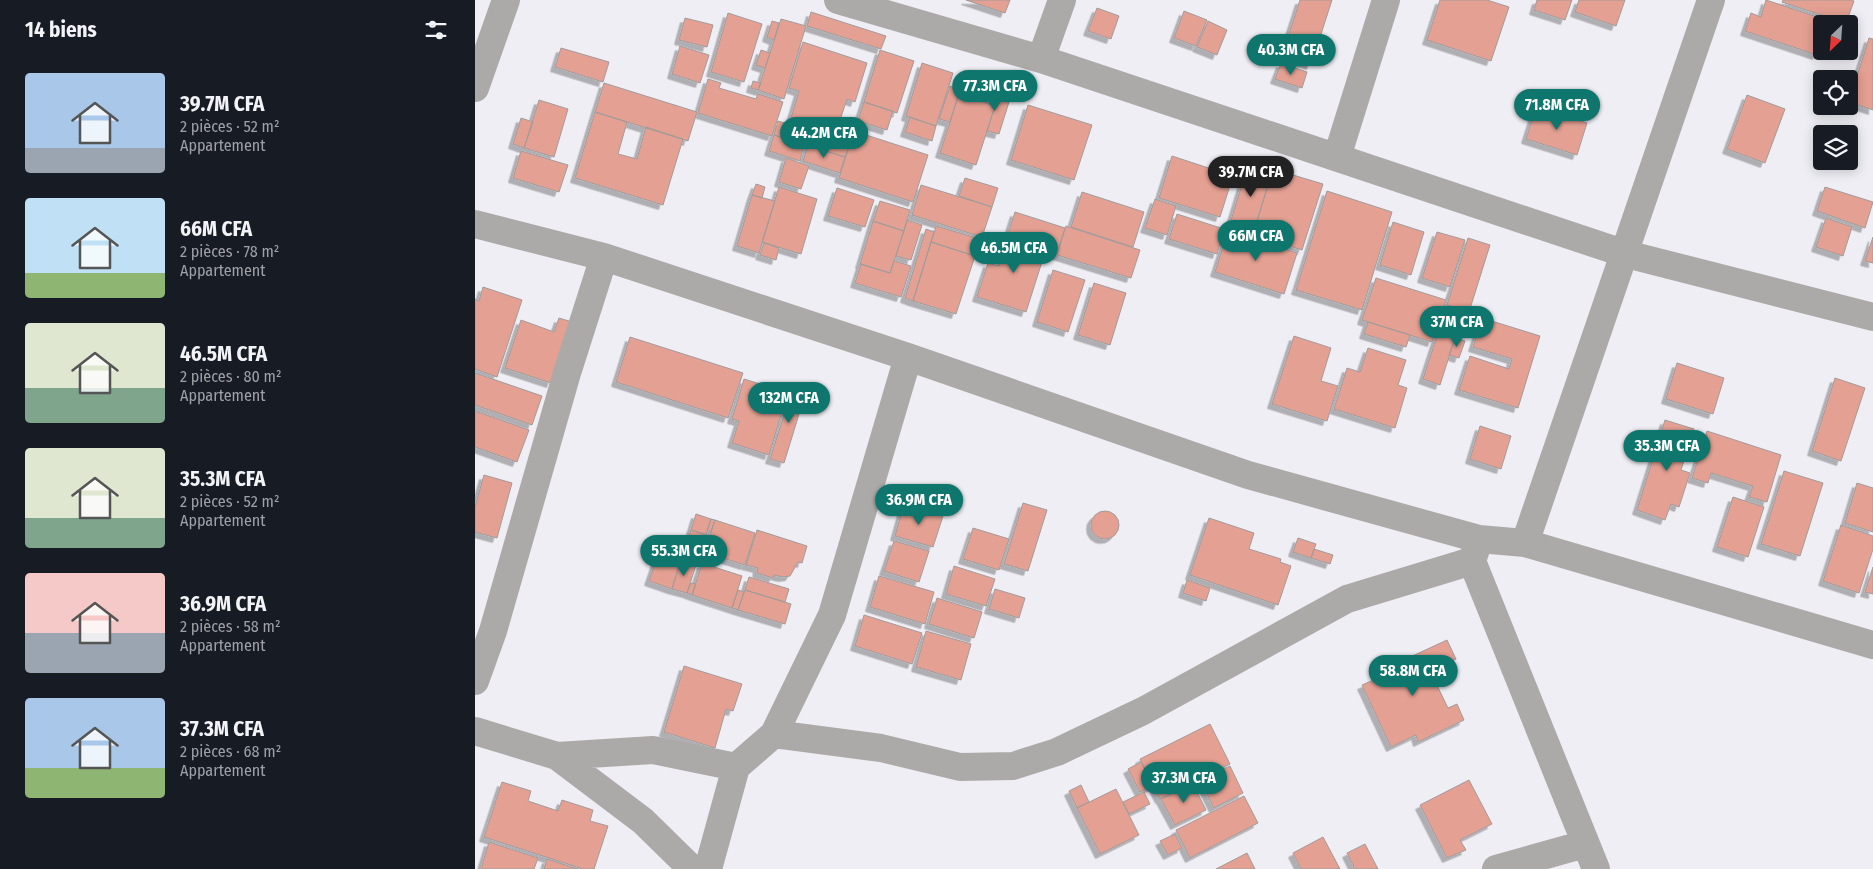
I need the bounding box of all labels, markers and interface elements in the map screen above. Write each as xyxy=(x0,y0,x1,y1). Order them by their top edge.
north arrow xyxy=(1813,15,1857,60)
map controls xyxy=(1813,15,1858,170)
icon: filters xyxy=(422,16,450,44)
text: 14 biens xyxy=(25,17,97,43)
pin: 40.3M CFA xyxy=(1234,34,1348,76)
text: 40.3M CFA xyxy=(1258,40,1324,59)
pin: 77.3M CFA xyxy=(938,70,1052,112)
button: locate xyxy=(1813,70,1858,115)
text: 77.3M CFA xyxy=(963,76,1027,95)
pin: 71.8M CFA xyxy=(1500,88,1614,131)
text: 39.7M CFA xyxy=(180,91,264,117)
icon: home xyxy=(65,93,125,153)
text: 71.8M CFA xyxy=(1525,95,1589,114)
pin: 44.2M CFA xyxy=(767,116,881,159)
text: 2 pièces · 52 m² xyxy=(180,117,279,136)
text: 44.2M CFA xyxy=(791,123,857,142)
button: layers xyxy=(1813,125,1858,170)
text: Appartement xyxy=(180,136,266,155)
pin: 39.7M CFA xyxy=(1194,156,1308,198)
text: 39.7M CFA xyxy=(1219,162,1283,181)
text: 66M CFA xyxy=(180,216,252,242)
icon: home xyxy=(65,218,125,278)
pin: 66M CFA xyxy=(1210,220,1302,262)
text: 66M CFA xyxy=(1229,226,1283,245)
pin: 46.5M CFA xyxy=(957,232,1071,274)
text: 46.5M CFA xyxy=(981,238,1047,257)
text: 2 pièces · 78 m² xyxy=(180,242,279,261)
text: Appartement xyxy=(180,261,266,280)
pin: 37M CFA xyxy=(1411,306,1503,348)
text: 37M CFA xyxy=(1431,312,1483,331)
text: 46.5M CFA xyxy=(180,341,267,367)
icon: home xyxy=(65,343,125,403)
text: 2 pièces · 80 m² xyxy=(180,367,282,386)
pin: 132M CFA xyxy=(737,382,841,424)
text: Appartement xyxy=(180,386,266,405)
text: 132M CFA xyxy=(759,388,819,407)
pin: 35.3M CFA xyxy=(1610,430,1724,472)
text: 35.3M CFA xyxy=(1634,436,1700,455)
text: 35.3M CFA xyxy=(180,466,265,492)
icon: home xyxy=(65,468,125,528)
pin: 36.9M CFA xyxy=(862,484,976,526)
text: 36.9M CFA xyxy=(886,490,952,509)
text: 2 pièces · 52 m² xyxy=(180,492,279,511)
text: Appartement xyxy=(180,511,266,530)
pin: 55.3M CFA xyxy=(627,534,741,577)
text: 55.3M CFA xyxy=(651,541,717,560)
text: 36.9M CFA xyxy=(180,591,266,617)
icon: home xyxy=(65,593,125,653)
text: 2 pièces · 58 m² xyxy=(180,617,281,636)
text: Appartement xyxy=(180,636,266,655)
pin: 58.8M CFA xyxy=(1356,654,1470,697)
text: 58.8M CFA xyxy=(1380,661,1446,680)
text: 37.3M CFA xyxy=(180,716,264,742)
icon: home xyxy=(65,718,125,778)
text: 2 pièces · 68 m² xyxy=(180,742,281,761)
text: Appartement xyxy=(180,761,266,780)
pin: 37.3M CFA xyxy=(1127,762,1241,804)
text: 37.3M CFA xyxy=(1152,768,1216,787)

